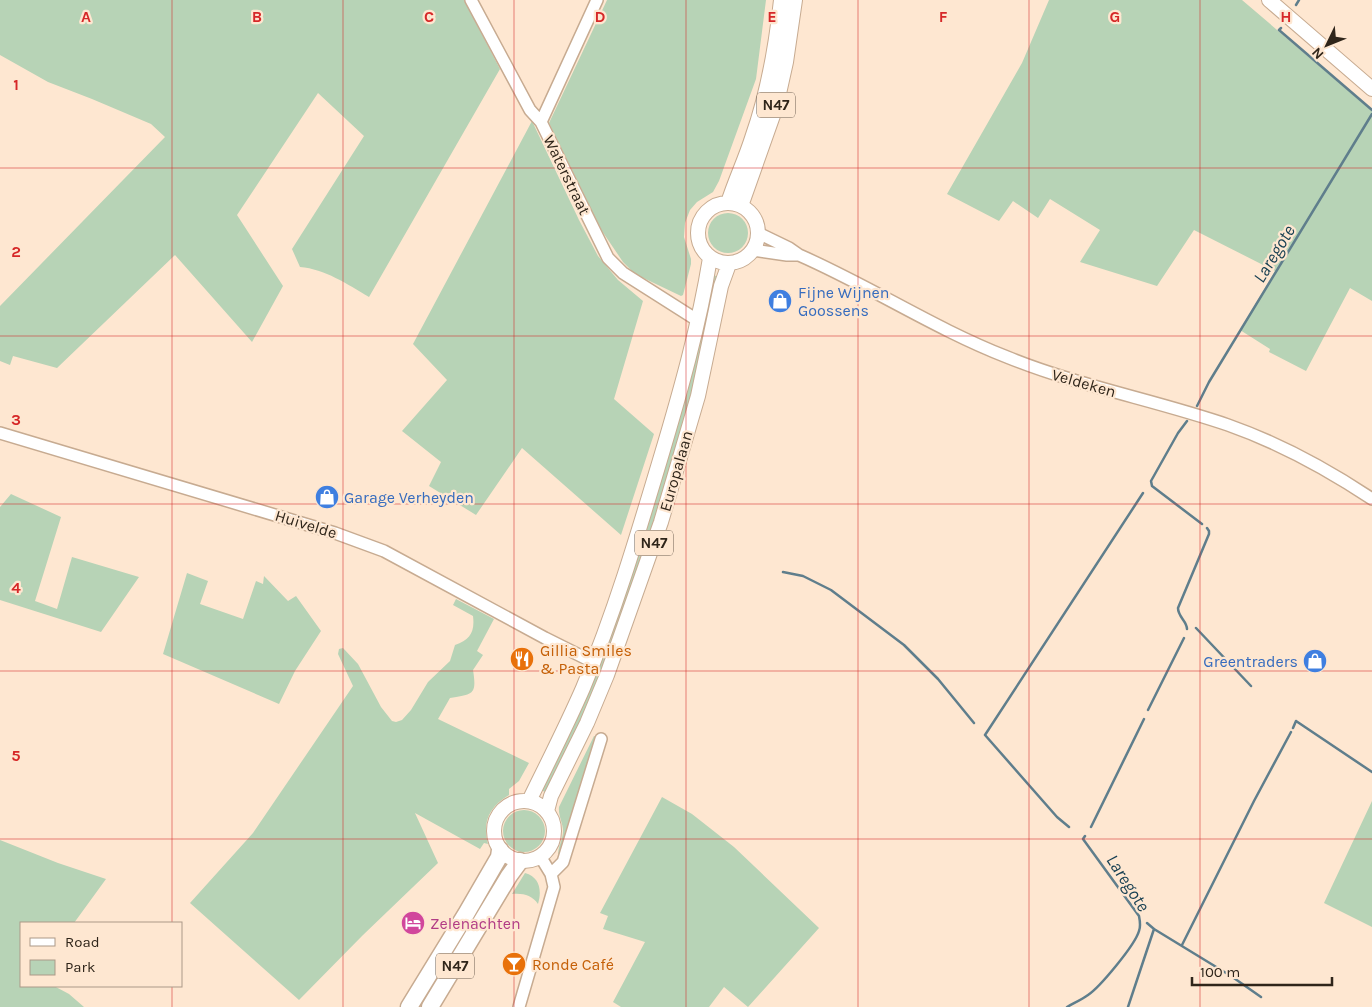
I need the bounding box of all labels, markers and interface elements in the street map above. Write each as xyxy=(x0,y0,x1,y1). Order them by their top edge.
text: A xyxy=(81,7,91,26)
text: B xyxy=(252,7,262,26)
text: C xyxy=(424,7,434,26)
text: D xyxy=(595,7,606,26)
text: E xyxy=(767,7,777,26)
text: F xyxy=(939,7,948,26)
text: G xyxy=(1110,7,1120,26)
text: H xyxy=(1280,7,1292,26)
north arrow xyxy=(1302,20,1352,70)
text: N xyxy=(1308,44,1328,63)
text: 1 xyxy=(13,75,19,94)
road number: N47 xyxy=(757,92,795,118)
street label: Waterstraat xyxy=(540,132,594,218)
water label: Laregote xyxy=(1248,221,1300,287)
text: 2 xyxy=(11,242,21,261)
place label: Fijne Wijnen Goossens xyxy=(798,283,889,320)
shop icon: Fijne Wijnen Goossens xyxy=(767,288,793,314)
street label: Veldeken xyxy=(1050,365,1118,401)
text: 3 xyxy=(11,410,21,429)
street label: Europalaan xyxy=(655,428,697,514)
shop icon: Garage Verheyden xyxy=(314,484,340,510)
place label: Garage Verheyden xyxy=(344,488,474,507)
street label: Huivelde xyxy=(273,506,339,542)
road number: N47 xyxy=(635,530,673,556)
text: 4 xyxy=(11,578,21,597)
place label: Gillia Smiles & Pasta xyxy=(540,641,632,678)
restaurant icon: Gillia Smiles & Pasta xyxy=(509,646,535,672)
shop icon: Greentraders xyxy=(1302,648,1328,674)
place label: Greentraders xyxy=(1203,652,1298,671)
text: 5 xyxy=(11,746,21,765)
water label: Laregote xyxy=(1101,850,1155,916)
hotel icon: Zelenachten xyxy=(400,910,426,936)
place label: Zelenachten xyxy=(430,914,521,933)
legend xyxy=(20,922,182,987)
text: Road xyxy=(65,933,100,951)
bar icon: Ronde Café xyxy=(501,951,527,977)
road number: N47 xyxy=(436,954,474,978)
scale bar xyxy=(1192,954,1332,986)
place label: Ronde Café xyxy=(532,955,614,974)
text: Park xyxy=(65,958,95,976)
text: 100 m xyxy=(1200,963,1240,981)

